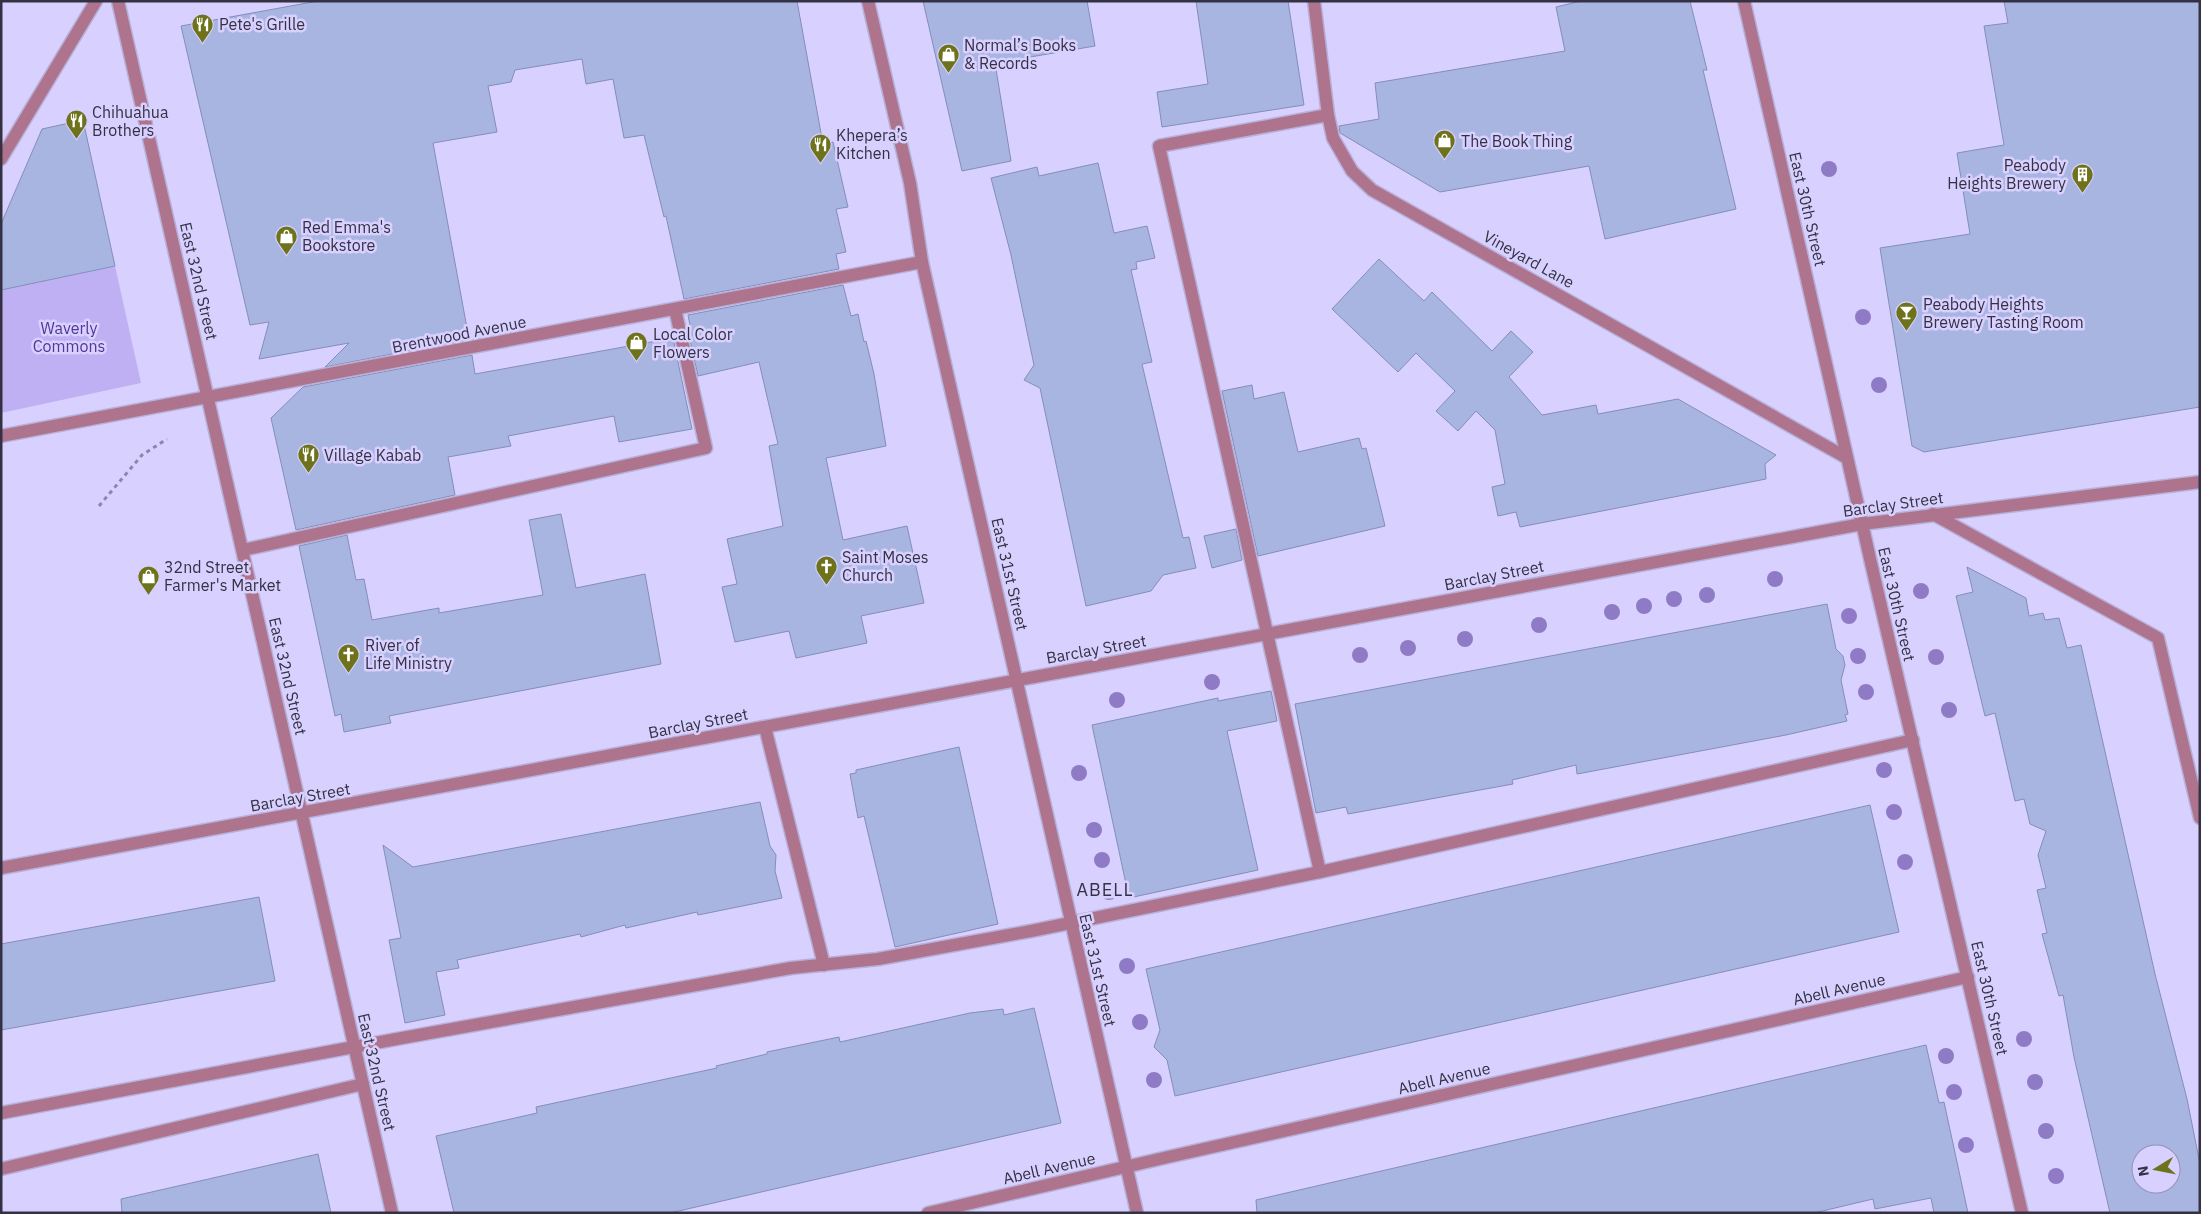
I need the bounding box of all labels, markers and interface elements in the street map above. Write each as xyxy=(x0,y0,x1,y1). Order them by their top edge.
restaurant icon: Pete's Grille xyxy=(191,12,215,43)
place label: Pete's Grille xyxy=(219,14,305,34)
place label: Normal’s Books & Records xyxy=(964,35,1076,73)
shop icon: Normal’s Books & Records xyxy=(936,42,960,73)
place label: Chihuahua Brothers xyxy=(92,102,169,140)
restaurant icon: Chihuahua Brothers xyxy=(64,109,88,140)
place label: Khepera’s Kitchen xyxy=(836,125,908,163)
shop icon: The Book Thing xyxy=(1433,129,1457,160)
place label: The Book Thing xyxy=(1461,131,1573,151)
restaurant icon: Khepera’s Kitchen xyxy=(808,132,832,163)
street label: East 30th Street xyxy=(1785,150,1831,268)
place label: Peabody Heights Brewery xyxy=(1947,155,2066,193)
building icon: Peabody Heights Brewery xyxy=(2070,162,2094,193)
place label: Red Emma's Bookstore xyxy=(302,217,391,255)
street label: East 32nd Street xyxy=(176,220,222,342)
shop icon: Red Emma's Bookstore xyxy=(274,224,298,255)
street label: Vineyard Lane xyxy=(1480,226,1578,292)
place label: Peabody Heights Brewery Tasting Room xyxy=(1923,294,2084,332)
bar icon: Peabody Heights Brewery Tasting Room xyxy=(1895,301,1919,332)
street label: Brentwood Avenue xyxy=(390,311,528,357)
park label: Waverly Commons xyxy=(33,318,105,356)
place label: Local Color Flowers xyxy=(653,324,733,362)
shop icon: Local Color Flowers xyxy=(625,331,649,362)
restaurant icon: Village Kabab xyxy=(296,443,320,474)
place label: Village Kabab xyxy=(324,445,421,465)
street label: Barclay Street xyxy=(1841,487,1945,521)
street label: East 31st Street xyxy=(987,516,1033,632)
street label: East 30th Street xyxy=(1874,545,1920,663)
place label: Saint Moses Church xyxy=(842,547,929,585)
church icon: Saint Moses Church xyxy=(814,554,838,585)
street label: Barclay Street xyxy=(1442,556,1546,594)
place label: 32nd Street Farmer's Market xyxy=(164,557,281,595)
shop icon: 32nd Street Farmer's Market xyxy=(136,564,160,595)
street label: East 32nd Street xyxy=(265,615,311,737)
street label: Barclay Street xyxy=(1044,630,1148,668)
place label: River of Life Ministry xyxy=(365,635,452,673)
church icon: River of Life Ministry xyxy=(337,642,361,673)
street label: Barclay Street xyxy=(646,704,750,742)
street label: Barclay Street xyxy=(248,778,352,816)
district label: ABELL xyxy=(1077,878,1133,901)
street label: East 31st Street xyxy=(1075,912,1121,1028)
street label: East 30th Street xyxy=(1967,939,2013,1057)
street label: Abell Avenue xyxy=(1791,969,1887,1009)
street label: East 32nd Street xyxy=(354,1011,400,1133)
street label: Abell Avenue xyxy=(1396,1058,1492,1098)
north arrow xyxy=(2131,1144,2181,1194)
street label: Abell Avenue xyxy=(1001,1148,1097,1188)
text: N xyxy=(2133,1165,2153,1178)

